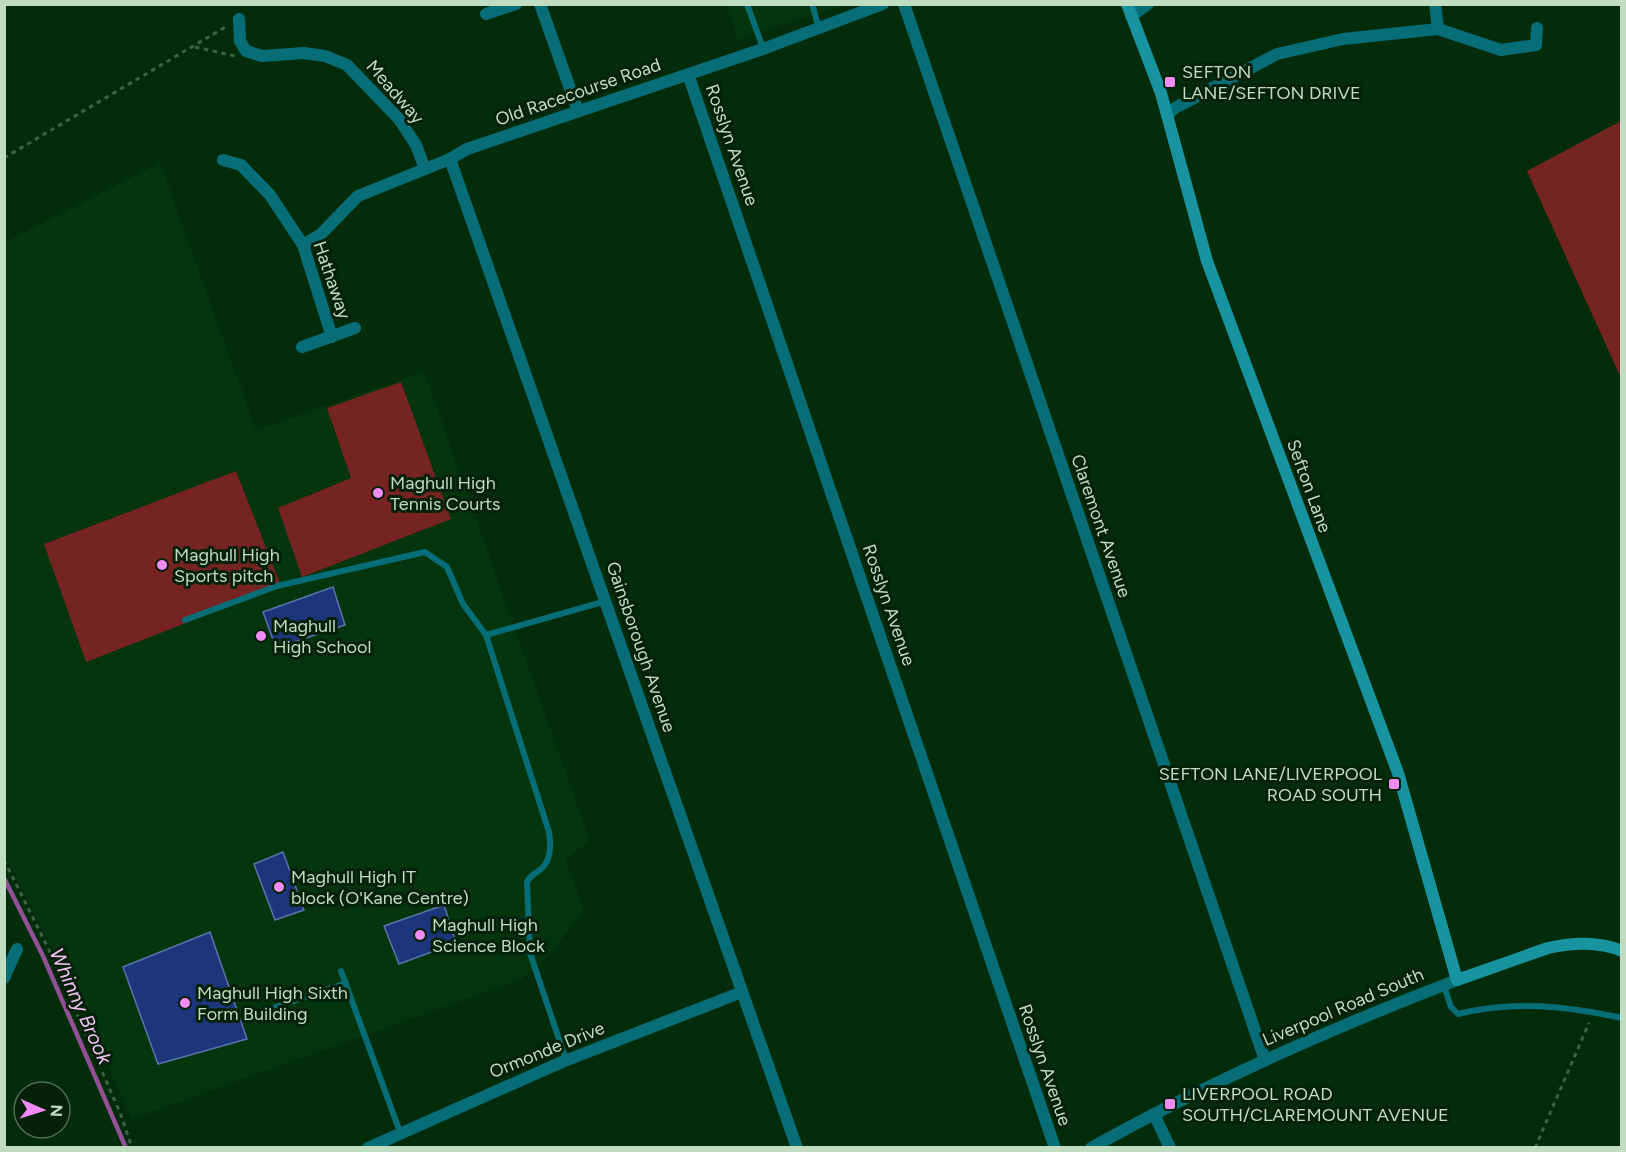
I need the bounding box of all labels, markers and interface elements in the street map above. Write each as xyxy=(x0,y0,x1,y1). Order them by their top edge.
street label: Old Racecourse Road xyxy=(492,53,664,131)
street label: Meadway xyxy=(361,56,429,129)
place label: SEFTON LANE/SEFTON DRIVE xyxy=(1182,61,1361,104)
marker: SEFTON LANE/SEFTON DRIVE xyxy=(1163,75,1177,89)
street label: Rosslyn Avenue xyxy=(701,81,763,209)
street label: Hathaway xyxy=(308,238,356,322)
street label: Sefton Lane xyxy=(1282,436,1336,536)
street label: Claremont Avenue xyxy=(1066,452,1136,601)
place label: Maghull High Tennis Courts xyxy=(390,472,501,515)
marker: Maghull High Tennis Courts xyxy=(371,486,385,500)
street label: Rosslyn Avenue xyxy=(858,541,920,669)
place label: Maghull High Sports pitch xyxy=(174,544,280,587)
marker: Maghull High Sports pitch xyxy=(155,558,169,572)
street label: Gainsborough Avenue xyxy=(601,559,681,735)
place label: Maghull High School xyxy=(273,615,371,658)
marker: Maghull High School xyxy=(254,629,268,643)
place label: SEFTON LANE/LIVERPOOL ROAD SOUTH xyxy=(1159,763,1383,806)
marker: SEFTON LANE/LIVERPOOL ROAD SOUTH xyxy=(1387,777,1401,791)
place label: Maghull High IT block (O'Kane Centre) xyxy=(291,866,469,909)
marker: Maghull High IT block (O'Kane Centre) xyxy=(272,880,286,894)
place label: Maghull High Science Block xyxy=(432,914,545,957)
marker: Maghull High Science Block xyxy=(413,928,427,942)
water label: Whinny Brook xyxy=(45,944,118,1069)
street label: Liverpool Road South xyxy=(1259,963,1427,1051)
place label: Maghull High Sixth Form Building xyxy=(197,982,348,1025)
marker: Maghull High Sixth Form Building xyxy=(178,996,192,1010)
street label: Rosslyn Avenue xyxy=(1014,1001,1076,1129)
street label: Ormonde Drive xyxy=(486,1017,608,1083)
north arrow xyxy=(12,1080,72,1140)
place label: LIVERPOOL ROAD SOUTH/CLAREMOUNT AVENUE xyxy=(1182,1083,1449,1126)
marker: LIVERPOOL ROAD SOUTH/CLAREMOUNT AVENUE xyxy=(1163,1097,1177,1111)
text: N xyxy=(47,1104,66,1117)

